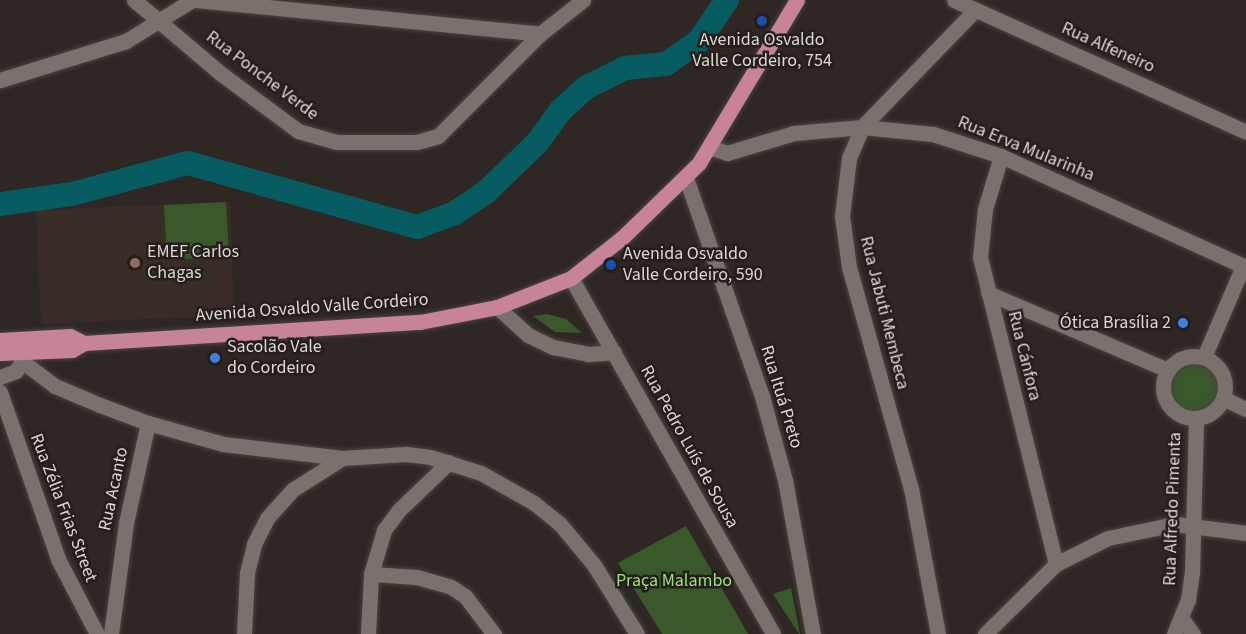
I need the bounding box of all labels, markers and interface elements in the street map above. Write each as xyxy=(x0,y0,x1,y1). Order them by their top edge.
marker: Avenida Osvaldo Valle Cordeiro, 754 xyxy=(755,14,769,28)
street label: Rua Alfeneiro xyxy=(1058,18,1158,78)
street label: Rua Ponche Verde xyxy=(201,27,323,125)
place label: Avenida Osvaldo Valle Cordeiro, 754 xyxy=(692,30,832,72)
street label: Rua Erva Mularinha xyxy=(954,112,1098,186)
street label: Rua Jabuti Membeca xyxy=(855,234,913,392)
place label: EMEF Carlos Chagas xyxy=(147,242,239,284)
place label: Avenida Osvaldo Valle Cordeiro, 590 xyxy=(623,244,763,286)
marker: EMEF Carlos Chagas xyxy=(128,256,142,270)
marker: Avenida Osvaldo Valle Cordeiro, 590 xyxy=(604,258,618,272)
street label: Avenida Osvaldo Valle Cordeiro xyxy=(195,289,429,327)
street label: Rua Cánfora xyxy=(1002,309,1046,403)
place label: Ótica Brasília 2 xyxy=(1060,312,1171,334)
marker: Ótica Brasília 2 xyxy=(1176,316,1190,330)
place label: Sacolão Vale do Cordeiro xyxy=(227,337,322,380)
street label: Rua Ituá Preto xyxy=(755,343,807,451)
marker: Sacolão Vale do Cordeiro xyxy=(208,351,222,365)
street label: Rua Pedro Luís de Sousa xyxy=(635,362,743,532)
street label: Rua Zélia Frias Street xyxy=(25,431,101,585)
street label: Rua Alfredo Pimenta xyxy=(1160,432,1186,586)
street label: Rua Acanto xyxy=(95,445,133,533)
park label: Praça Malambo xyxy=(616,570,732,592)

